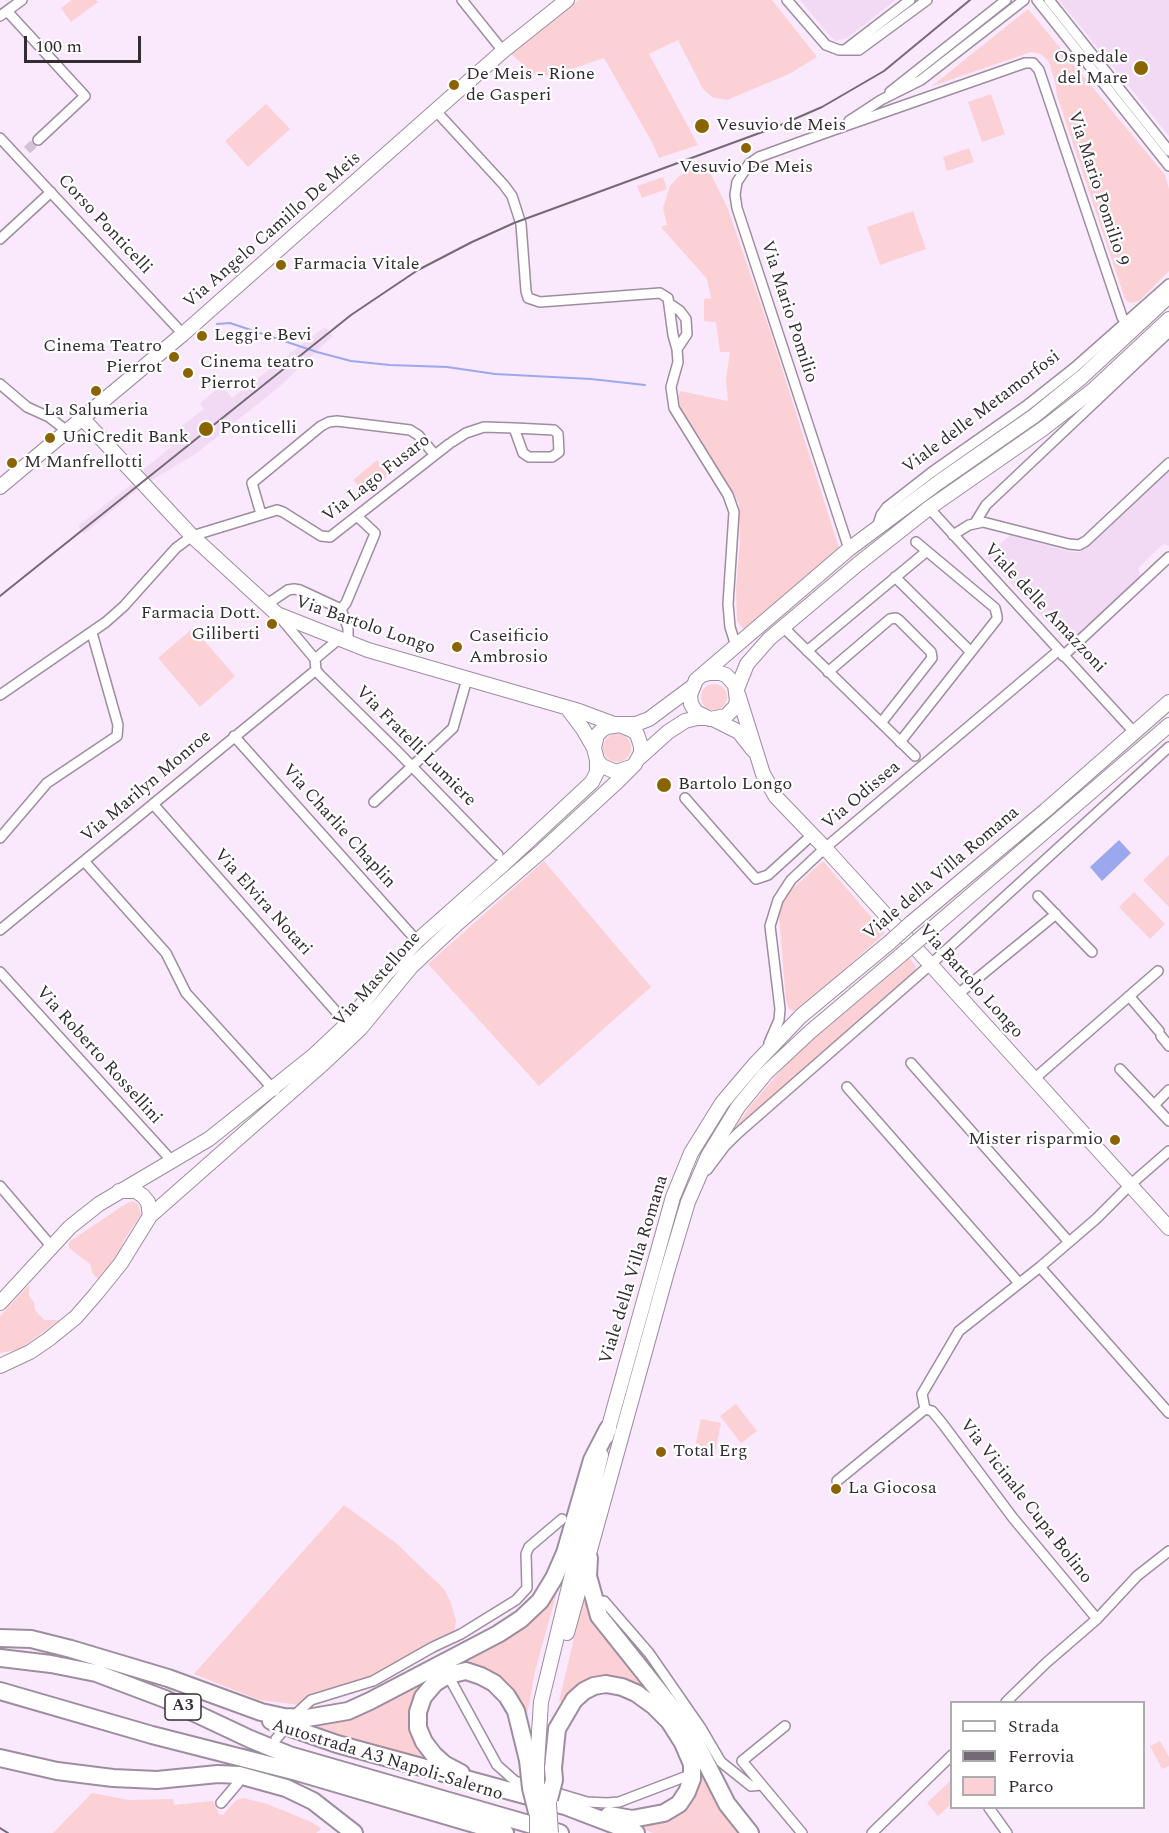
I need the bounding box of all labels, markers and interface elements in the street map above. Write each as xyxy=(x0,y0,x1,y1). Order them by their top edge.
scale bar xyxy=(27,24,144,62)
text: 100 m xyxy=(35,33,82,60)
place label: Ospedale del Mare xyxy=(1054,47,1128,90)
marker: Ospedale del Mare xyxy=(1132,59,1150,77)
place label: De Meis - Rione de Gasperi xyxy=(466,64,595,106)
marker: De Meis - Rione de Gasperi xyxy=(447,78,461,92)
street label: Via Mario Pomilio 9 xyxy=(1062,109,1132,269)
place label: Vesuvio de Meis xyxy=(716,115,846,137)
marker: Vesuvio de Meis xyxy=(693,117,711,135)
marker: Vesuvio De Meis xyxy=(739,141,753,155)
street label: Via Angelo Camillo De Meis xyxy=(180,148,366,314)
place label: Vesuvio De Meis xyxy=(679,157,813,179)
street label: Corso Ponticelli xyxy=(52,171,156,279)
street label: Via Mario Pomilio xyxy=(755,238,821,386)
place label: Farmacia Vitale xyxy=(293,254,419,276)
marker: Farmacia Vitale xyxy=(274,258,288,272)
place label: Leggi e Bevi xyxy=(214,325,312,347)
marker: Leggi e Bevi xyxy=(195,329,209,343)
place label: Cinema Teatro Pierrot xyxy=(43,336,162,378)
street label: Viale delle Metamorfosi xyxy=(899,347,1065,479)
marker: Cinema Teatro Pierrot xyxy=(167,350,181,364)
place label: Cinema teatro Pierrot xyxy=(200,352,314,394)
marker: Cinema teatro Pierrot xyxy=(181,366,195,380)
marker: La Salumeria xyxy=(89,384,103,398)
place label: La Salumeria xyxy=(44,400,148,422)
place label: Ponticelli xyxy=(220,418,297,440)
marker: Ponticelli xyxy=(197,420,215,438)
place label: UniCredit Bank xyxy=(62,427,189,449)
street label: Via Lago Fusaro xyxy=(319,430,435,528)
marker: UniCredit Bank xyxy=(43,431,57,445)
place label: M Manfrellotti xyxy=(24,452,143,474)
marker: M Manfrellotti xyxy=(5,456,19,470)
street label: Viale delle Amazzoni xyxy=(978,540,1110,678)
street label: Via Bartolo Longo xyxy=(292,592,438,660)
place label: Farmacia Dott. Giliberti xyxy=(141,603,260,646)
marker: Farmacia Dott. Giliberti xyxy=(265,617,279,631)
place label: Caseificio Ambrosio xyxy=(469,626,549,668)
marker: Caseificio Ambrosio xyxy=(450,640,464,654)
street label: Via Fratelli Lumiere xyxy=(350,682,480,812)
street label: Via Marilyn Monroe xyxy=(78,726,216,848)
street label: Via Odissea xyxy=(818,757,906,835)
street label: Via Charlie Chaplin xyxy=(277,760,399,894)
place label: Bartolo Longo xyxy=(678,774,792,796)
marker: Bartolo Longo xyxy=(655,776,673,794)
street label: Viale della Villa Romana xyxy=(860,803,1024,945)
street label: Via Elvira Notari xyxy=(208,845,316,961)
street label: Via Bartolo Longo xyxy=(913,920,1027,1044)
street label: Via Mastellone xyxy=(330,928,426,1032)
street label: Via Roberto Rossellini xyxy=(30,983,166,1129)
place label: Mister risparmio xyxy=(968,1129,1103,1151)
marker: Mister risparmio xyxy=(1108,1133,1122,1147)
street label: Viale della Villa Romana xyxy=(596,1173,674,1367)
street label: Via Vicinale Cupa Bolino xyxy=(954,1415,1096,1589)
place label: Total Erg xyxy=(673,1441,748,1463)
marker: Total Erg xyxy=(654,1445,668,1459)
place label: La Giocosa xyxy=(848,1478,937,1500)
marker: La Giocosa xyxy=(829,1482,843,1496)
road number: A3 xyxy=(165,1694,201,1720)
legend xyxy=(950,1701,1145,1809)
text: Strada xyxy=(1008,1713,1059,1740)
street label: Autostrada A3 Napoli-Salerno xyxy=(269,1715,505,1807)
text: Ferrovia xyxy=(1008,1743,1074,1770)
text: Parco xyxy=(1008,1773,1053,1800)

